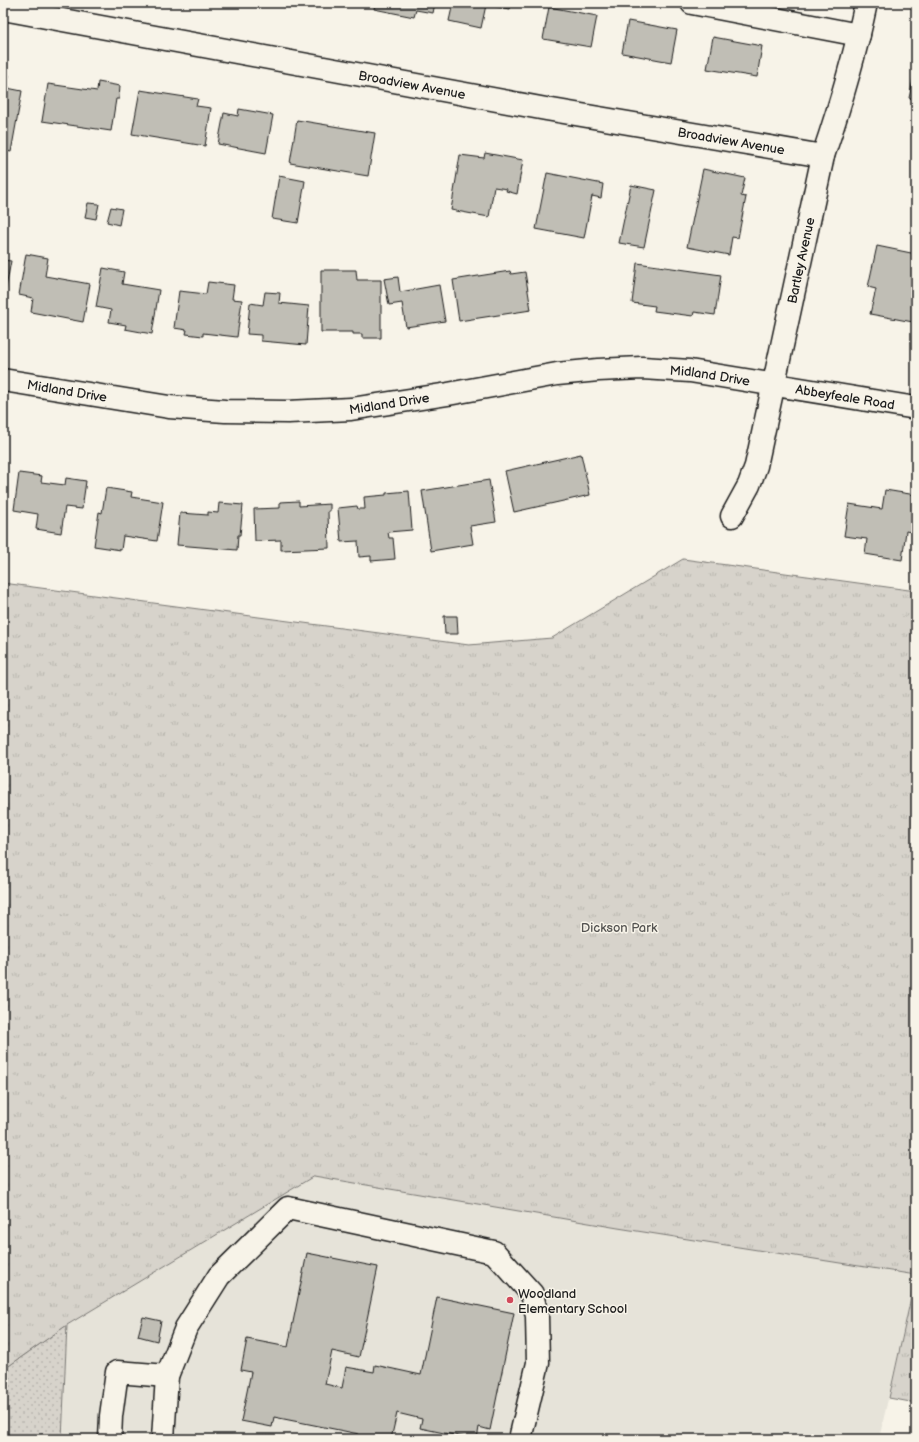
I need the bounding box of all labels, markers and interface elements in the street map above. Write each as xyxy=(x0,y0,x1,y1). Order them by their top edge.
street label: Broadview Avenue xyxy=(357,68,467,103)
street label: Broadview Avenue xyxy=(676,124,786,158)
street label: Bartley Avenue xyxy=(784,216,819,305)
street label: Midland Drive xyxy=(669,363,751,390)
street label: Midland Drive xyxy=(26,377,108,406)
street label: Abbeyfeale Road xyxy=(794,381,896,413)
street label: Midland Drive xyxy=(348,390,431,418)
park label: Dickson Park xyxy=(581,920,658,936)
place label: Woodland Elementary School xyxy=(518,1286,627,1317)
marker: Woodland Elementary School xyxy=(505,1295,515,1305)

